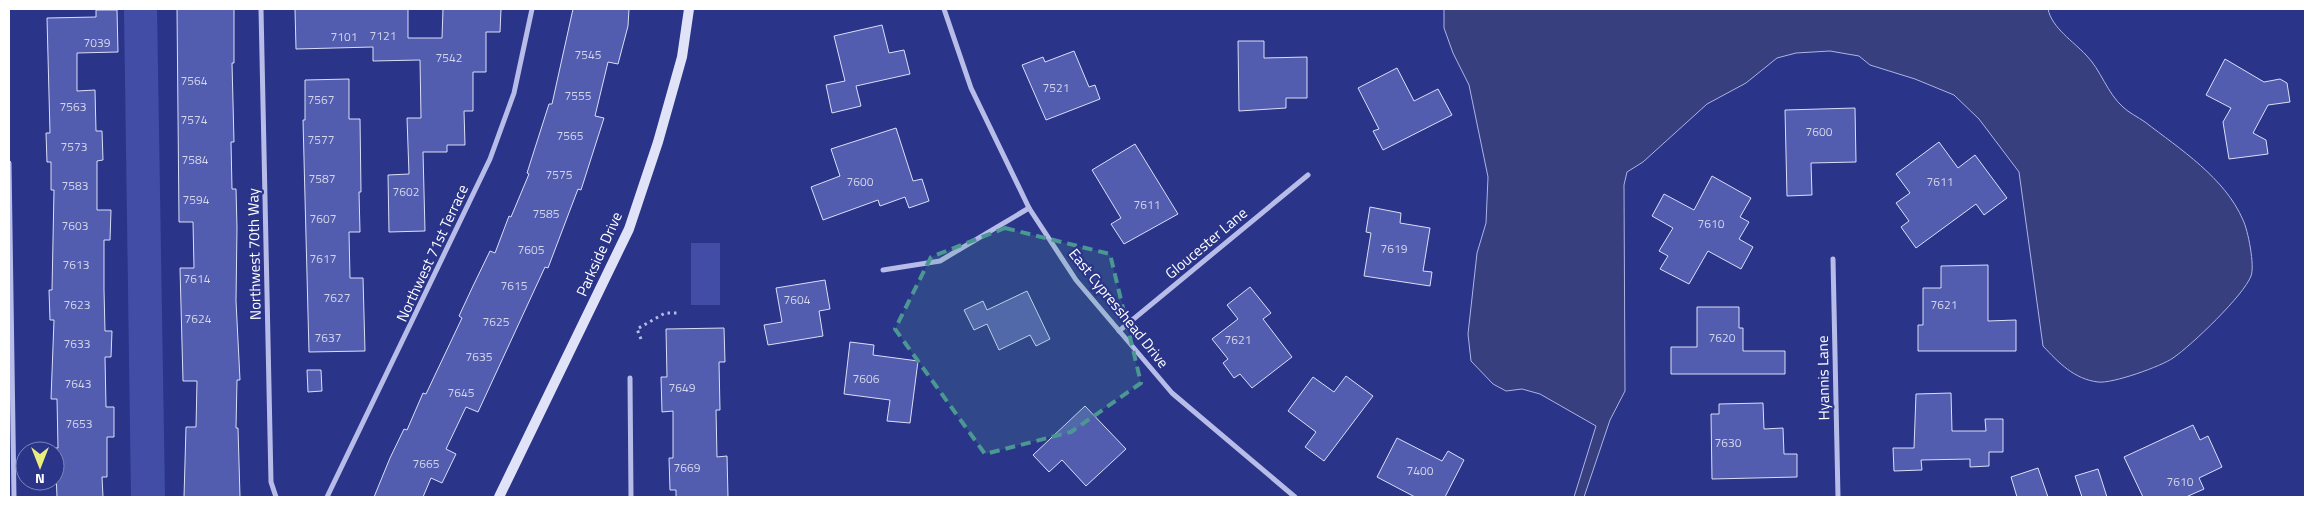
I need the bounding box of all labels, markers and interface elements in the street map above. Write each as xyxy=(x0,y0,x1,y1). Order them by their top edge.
house number: 7121 xyxy=(370,26,396,45)
house number: 7101 xyxy=(331,27,357,46)
house number: 7039 xyxy=(84,33,111,52)
house number: 7545 xyxy=(575,45,602,64)
house number: 7542 xyxy=(436,48,462,67)
house number: 7564 xyxy=(181,71,208,90)
house number: 7521 xyxy=(1043,78,1069,97)
house number: 7555 xyxy=(565,86,592,105)
house number: 7567 xyxy=(308,90,334,109)
house number: 7563 xyxy=(60,97,86,116)
house number: 7574 xyxy=(181,110,208,129)
house number: 7600 xyxy=(1806,122,1833,141)
house number: 7565 xyxy=(557,126,584,145)
house number: 7577 xyxy=(308,130,334,149)
house number: 7573 xyxy=(61,137,87,156)
house number: 7584 xyxy=(182,150,209,169)
house number: 7575 xyxy=(546,165,573,184)
house number: 7587 xyxy=(309,169,335,188)
house number: 7600 xyxy=(847,172,874,191)
house number: 7611 xyxy=(1927,172,1953,191)
house number: 7583 xyxy=(62,176,88,195)
street label: Northwest 71st Terrace xyxy=(390,180,474,326)
house number: 7602 xyxy=(393,182,419,201)
street label: Northwest 70th Way xyxy=(241,188,267,320)
house number: 7594 xyxy=(183,190,210,209)
house number: 7611 xyxy=(1134,195,1160,214)
street label: Gloucester Lane xyxy=(1160,202,1252,284)
house number: 7585 xyxy=(533,204,560,223)
street label: Parkside Drive xyxy=(570,208,628,300)
house number: 7607 xyxy=(310,209,336,228)
house number: 7610 xyxy=(1698,214,1725,233)
house number: 7603 xyxy=(62,216,88,235)
house number: 7619 xyxy=(1381,239,1408,258)
house number: 7605 xyxy=(518,240,545,259)
street label: East Cypresshead Drive xyxy=(1063,243,1175,373)
house number: 7617 xyxy=(310,249,336,268)
house number: 7613 xyxy=(63,255,89,274)
house number: 7614 xyxy=(184,269,211,288)
house number: 7615 xyxy=(501,276,528,295)
house number: 7627 xyxy=(324,288,350,307)
house number: 7604 xyxy=(784,290,811,309)
house number: 7623 xyxy=(64,295,90,314)
house number: 7621 xyxy=(1931,295,1957,314)
house number: 7624 xyxy=(185,309,212,328)
house number: 7625 xyxy=(483,312,510,331)
house number: 7637 xyxy=(315,328,341,347)
house number: 7620 xyxy=(1709,328,1736,347)
house number: 7621 xyxy=(1225,330,1251,349)
house number: 7633 xyxy=(64,334,90,353)
street label: Hyannis Lane xyxy=(1811,335,1835,421)
house number: 7635 xyxy=(466,347,493,366)
house number: 7606 xyxy=(853,369,880,388)
house number: 7643 xyxy=(65,374,91,393)
house number: 7649 xyxy=(669,378,696,397)
house number: 7645 xyxy=(448,383,475,402)
house number: 7653 xyxy=(66,414,92,433)
house number: 7630 xyxy=(1715,433,1742,452)
north arrow xyxy=(15,441,65,491)
house number: 7665 xyxy=(413,454,440,473)
house number: 7669 xyxy=(674,458,701,477)
house number: 7400 xyxy=(1407,461,1434,480)
text: N xyxy=(35,469,45,490)
house number: 7610 xyxy=(2167,472,2194,491)

